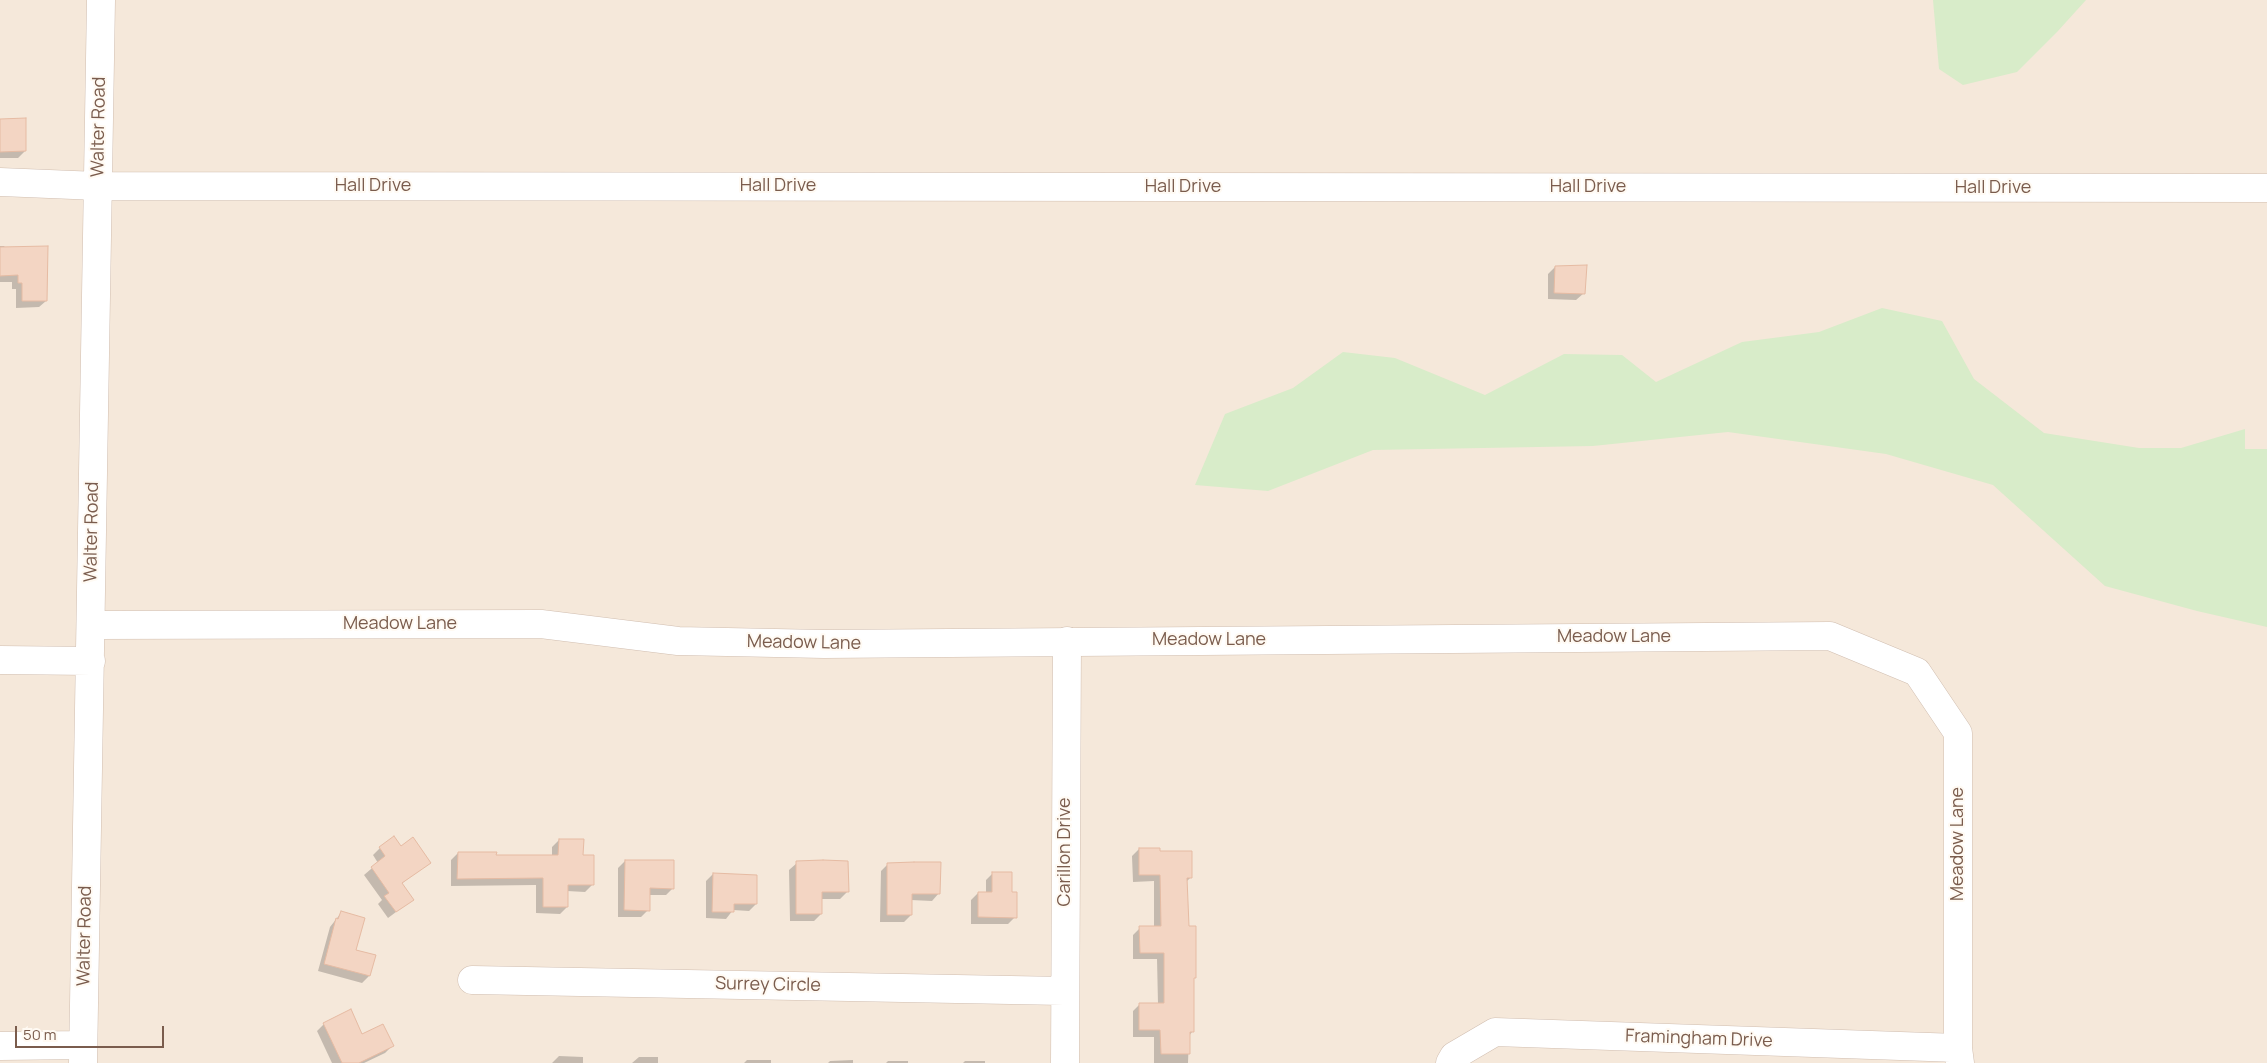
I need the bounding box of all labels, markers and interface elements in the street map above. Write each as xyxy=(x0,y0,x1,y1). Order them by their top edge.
street label: Walter Road xyxy=(87,77,111,177)
street label: Hall Drive xyxy=(335,175,411,197)
street label: Hall Drive xyxy=(740,175,816,197)
street label: Hall Drive xyxy=(1145,176,1221,198)
street label: Hall Drive xyxy=(1550,176,1626,198)
street label: Hall Drive xyxy=(1955,177,2031,199)
street label: Walter Road xyxy=(80,482,104,582)
street label: Meadow Lane xyxy=(343,613,457,635)
street label: Meadow Lane xyxy=(1557,626,1671,648)
street label: Meadow Lane xyxy=(1152,629,1266,651)
street label: Meadow Lane xyxy=(747,631,861,655)
street label: Meadow Lane xyxy=(1947,787,1969,901)
street label: Carillon Drive xyxy=(1054,798,1076,906)
street label: Walter Road xyxy=(73,886,97,986)
street label: Surrey Circle xyxy=(715,973,821,997)
scale bar xyxy=(18,1016,166,1048)
text: 50 m xyxy=(23,1024,57,1045)
street label: Framingham Drive xyxy=(1625,1026,1773,1052)

